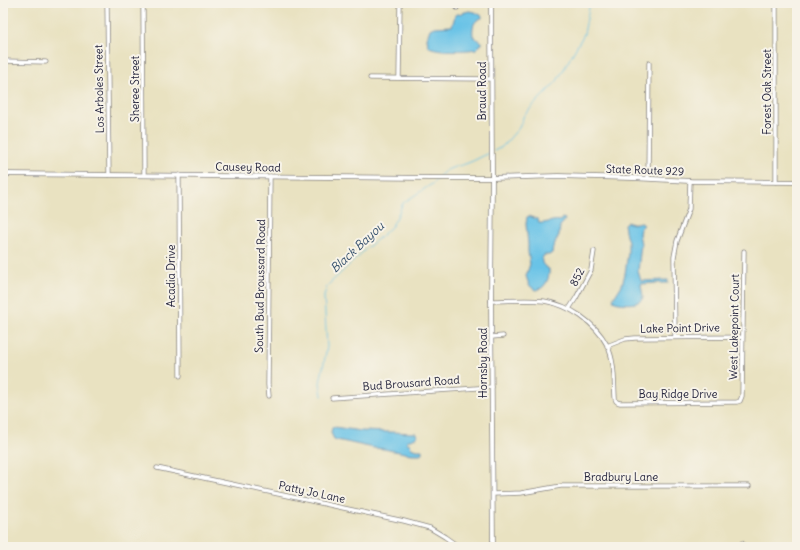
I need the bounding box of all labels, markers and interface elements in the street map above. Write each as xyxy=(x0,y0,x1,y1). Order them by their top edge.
street label: Los Arboles Street xyxy=(91,44,107,134)
street label: Forest Oak Street xyxy=(760,49,774,135)
street label: Sheree Street xyxy=(128,56,142,122)
street label: Braud Road xyxy=(475,61,489,121)
street label: Causey Road xyxy=(215,159,281,175)
street label: State Route 929 xyxy=(606,162,684,178)
street label: South Bud Broussard Road xyxy=(252,218,268,353)
water label: Black Bayou xyxy=(327,218,388,276)
street label: Acadia Drive xyxy=(164,245,178,307)
street label: 852 xyxy=(567,265,587,289)
street label: West Lakepoint Court xyxy=(726,274,742,380)
street label: Lake Point Drive xyxy=(640,320,720,336)
street label: Hornsby Road xyxy=(476,327,490,398)
street label: Bud Brousard Road xyxy=(362,373,461,393)
street label: Bay Ridge Drive xyxy=(639,387,718,401)
street label: Bradbury Lane xyxy=(584,470,658,484)
street label: Patty Jo Lane xyxy=(277,478,347,506)

